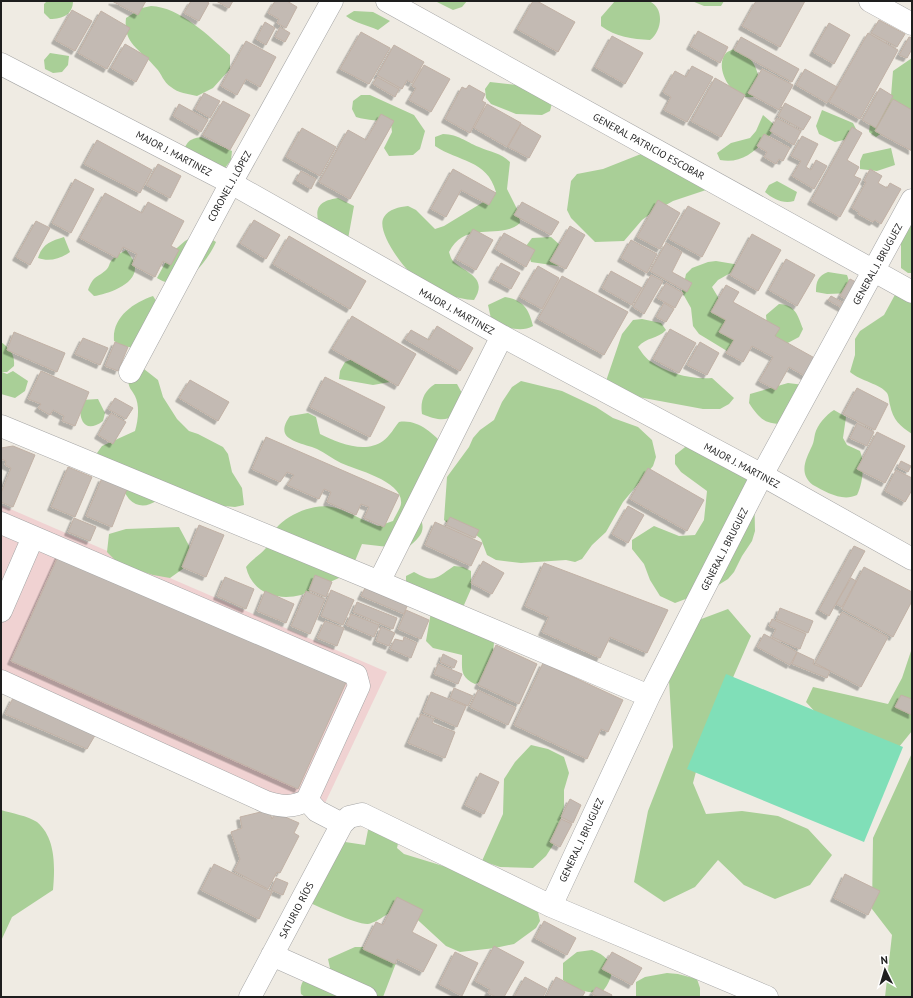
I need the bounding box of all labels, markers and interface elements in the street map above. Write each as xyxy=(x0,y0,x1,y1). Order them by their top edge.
street label: GENERAL PATRICIO ESCOBAR xyxy=(591,110,707,183)
street label: MAJOR J. MARTINEZ xyxy=(134,128,214,179)
street label: CORONEL J. LÓPEZ xyxy=(205,148,254,224)
street label: GENERAL J. BRUGUEZ xyxy=(850,221,906,307)
street label: MAJOR J. MARTINEZ xyxy=(417,285,497,338)
street label: MAJOR J. MARTINEZ xyxy=(702,440,782,491)
street label: GENERAL J. BRUGUEZ xyxy=(698,505,751,593)
street label: GENERAL J. BRUGUEZ xyxy=(556,796,607,884)
street label: SATURIO RÍOS xyxy=(276,880,317,941)
north arrow xyxy=(865,950,905,990)
text: N xyxy=(880,953,888,967)

